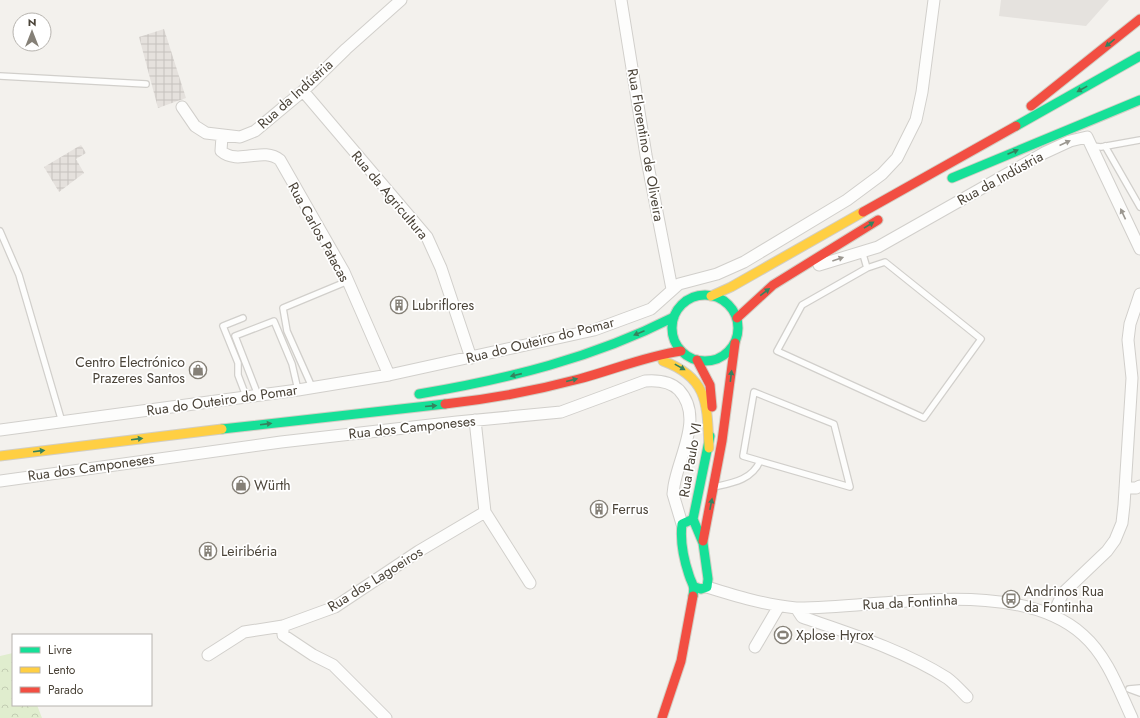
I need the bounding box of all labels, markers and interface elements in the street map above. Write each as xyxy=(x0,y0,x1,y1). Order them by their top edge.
north arrow xyxy=(12,12,52,52)
text: N xyxy=(28,14,36,30)
one-way arrow xyxy=(1104,39,1115,48)
street label: Rua da Indústria xyxy=(253,55,337,133)
street label: Rua Florentino de Oliveira xyxy=(623,67,669,223)
one-way arrow xyxy=(1076,86,1088,93)
one-way arrow xyxy=(1060,140,1071,146)
street label: Rua da Agricultura xyxy=(347,146,433,244)
street label: Rua da Indústria xyxy=(953,146,1047,210)
one-way arrow xyxy=(1008,148,1020,154)
street label: Rua Carlos Patacas xyxy=(283,179,355,286)
one-way arrow xyxy=(1120,208,1127,220)
one-way arrow xyxy=(863,222,875,229)
one-way arrow xyxy=(832,256,844,262)
one-way arrow xyxy=(760,288,770,296)
building icon: Lubriflores xyxy=(389,295,409,315)
place label: Lubriflores xyxy=(412,295,474,315)
street label: Rua do Outeiro do Pomar xyxy=(464,312,616,368)
one-way arrow xyxy=(632,331,644,337)
place label: Centro Electrónico Prazeres Santos xyxy=(75,352,185,388)
shop icon: Centro Electrónico Prazeres Santos xyxy=(188,360,208,380)
one-way arrow xyxy=(675,364,686,371)
one-way arrow xyxy=(728,370,734,382)
one-way arrow xyxy=(510,372,522,378)
one-way arrow xyxy=(566,377,578,383)
street label: Rua do Outeiro do Pomar xyxy=(145,379,299,420)
one-way arrow xyxy=(425,402,437,409)
street label: Rua dos Camponeses xyxy=(348,410,477,444)
one-way arrow xyxy=(260,421,272,427)
street label: Rua Paulo VI xyxy=(674,421,706,499)
one-way arrow xyxy=(131,436,143,442)
street label: Rua dos Camponeses xyxy=(26,448,156,486)
one-way arrow xyxy=(33,448,45,454)
shop icon: Würth xyxy=(231,475,251,495)
place label: Würth xyxy=(254,475,291,495)
one-way arrow xyxy=(708,498,714,510)
building icon: Ferrus xyxy=(589,499,609,519)
place label: Ferrus xyxy=(612,499,649,519)
building icon: Leiribéria xyxy=(198,541,218,561)
place label: Leiribéria xyxy=(221,541,277,561)
street label: Rua dos Lagoeiros xyxy=(323,541,427,616)
place label: Andrinos Rua da Fontinha xyxy=(1024,581,1104,617)
bus stop icon: Andrinos Rua da Fontinha xyxy=(1001,589,1021,609)
street label: Rua da Fontinha xyxy=(862,590,958,614)
sports icon: Xplose Hyrox xyxy=(773,625,793,645)
place label: Xplose Hyrox xyxy=(796,625,874,645)
legend xyxy=(12,634,152,706)
text: Livre xyxy=(48,641,72,659)
text: Lento xyxy=(48,661,76,679)
text: Parado xyxy=(48,681,84,699)

